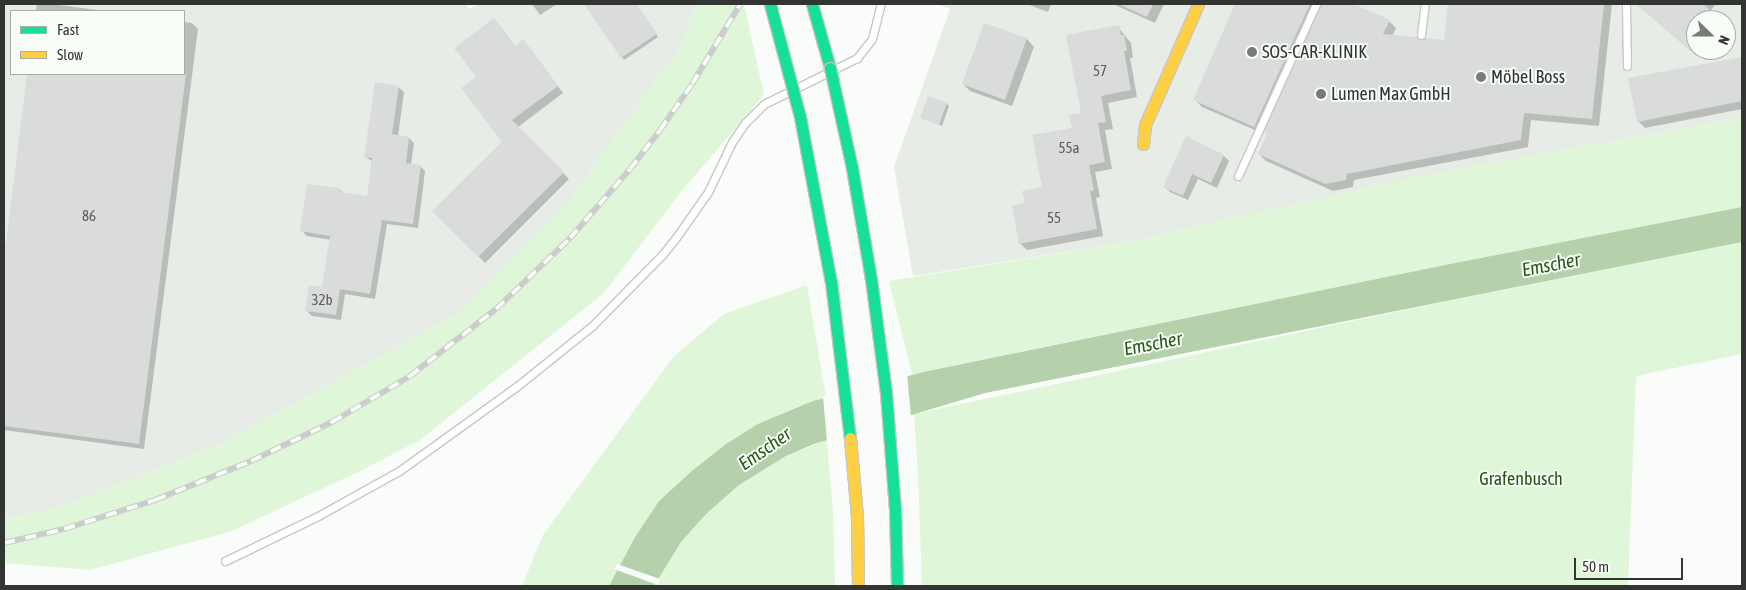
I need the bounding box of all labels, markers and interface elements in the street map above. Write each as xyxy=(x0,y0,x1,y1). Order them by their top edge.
legend xyxy=(10,10,185,75)
north arrow xyxy=(1686,10,1736,60)
text: Fast xyxy=(57,21,79,38)
text: N xyxy=(1715,33,1733,47)
place label: SOS-CAR-KLINIK xyxy=(1262,41,1367,63)
text: Slow xyxy=(57,46,83,63)
marker: SOS-CAR-KLINIK xyxy=(1246,46,1258,58)
house number: 57 xyxy=(1093,62,1107,80)
place label: Möbel Boss xyxy=(1491,66,1565,88)
marker: Möbel Boss xyxy=(1475,71,1487,83)
place label: Lumen Max GmbH xyxy=(1331,83,1451,105)
marker: Lumen Max GmbH xyxy=(1315,88,1327,100)
house number: 55a xyxy=(1058,139,1080,157)
house number: 86 xyxy=(82,207,96,225)
house number: 55 xyxy=(1047,209,1061,227)
water label: Emscher xyxy=(1520,248,1582,282)
house number: 32b xyxy=(311,291,333,309)
water label: Emscher xyxy=(1122,327,1184,361)
water label: Emscher xyxy=(734,423,796,475)
park label: Grafenbusch xyxy=(1479,468,1563,490)
scale bar xyxy=(1576,548,1685,580)
text: 50 m xyxy=(1582,558,1609,575)

